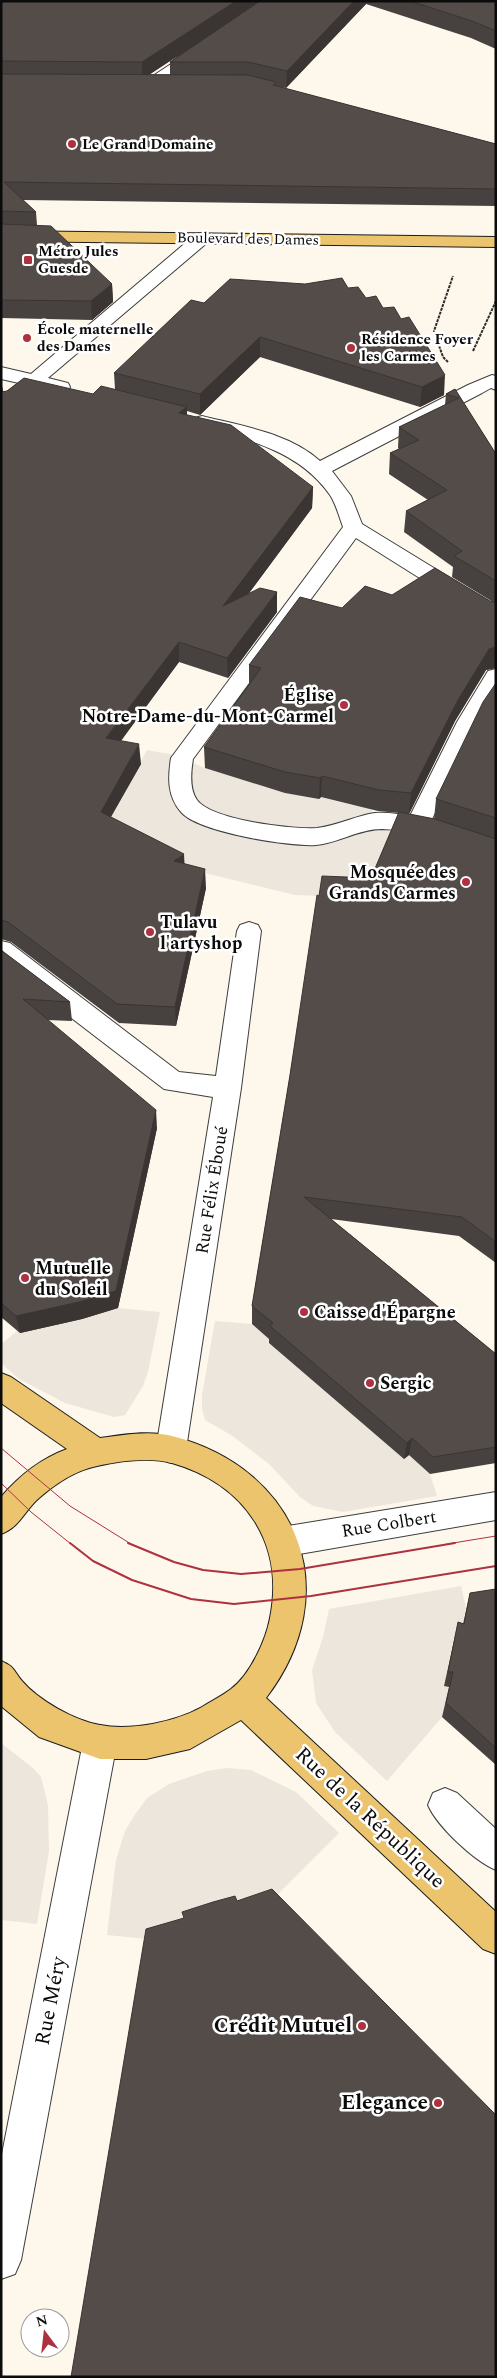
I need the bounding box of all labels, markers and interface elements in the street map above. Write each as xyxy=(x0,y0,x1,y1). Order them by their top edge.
place label: Le Grand Domaine xyxy=(82,133,213,156)
marker: Le Grand Domaine xyxy=(66,138,78,150)
street label: Boulevard des Dames xyxy=(177,226,319,252)
place label: Métro Jules Guesde xyxy=(38,240,119,280)
marker: Métro Jules Guesde xyxy=(22,254,34,266)
place label: École maternelle des Dames xyxy=(37,318,153,358)
place label: Résidence Foyer les Carmes xyxy=(361,328,474,368)
marker: École maternelle des Dames xyxy=(21,332,33,344)
marker: Résidence Foyer les Carmes xyxy=(345,342,357,354)
place label: Église Notre-Dame-du-Mont-Carmel xyxy=(82,682,334,730)
marker: Église Notre-Dame-du-Mont-Carmel xyxy=(338,699,350,711)
place label: Mosquée des Grands Carmes xyxy=(329,859,456,907)
marker: Mosquée des Grands Carmes xyxy=(460,876,472,888)
place label: Tulavu l'artyshop xyxy=(160,909,242,957)
marker: Tulavu l'artyshop xyxy=(144,926,156,938)
street label: Rue Félix Éboué xyxy=(189,1124,235,1256)
place label: Mutuelle du Soleil xyxy=(35,1255,111,1303)
marker: Mutuelle du Soleil xyxy=(19,1272,31,1284)
place label: Caisse d'Épargne xyxy=(314,1299,456,1326)
marker: Caisse d'Épargne xyxy=(298,1306,310,1318)
place label: Sergic xyxy=(380,1370,432,1397)
marker: Sergic xyxy=(364,1377,376,1389)
street label: Rue Colbert xyxy=(340,1503,438,1545)
street label: Rue de la République xyxy=(287,1740,453,1896)
street label: Rue Méry xyxy=(27,1953,75,2048)
place label: Crédit Mutuel xyxy=(214,2010,352,2042)
marker: Crédit Mutuel xyxy=(356,2020,368,2032)
place label: Elegance xyxy=(341,2087,428,2119)
marker: Elegance xyxy=(432,2097,444,2109)
north arrow xyxy=(20,2308,70,2358)
text: N xyxy=(34,2309,50,2333)

